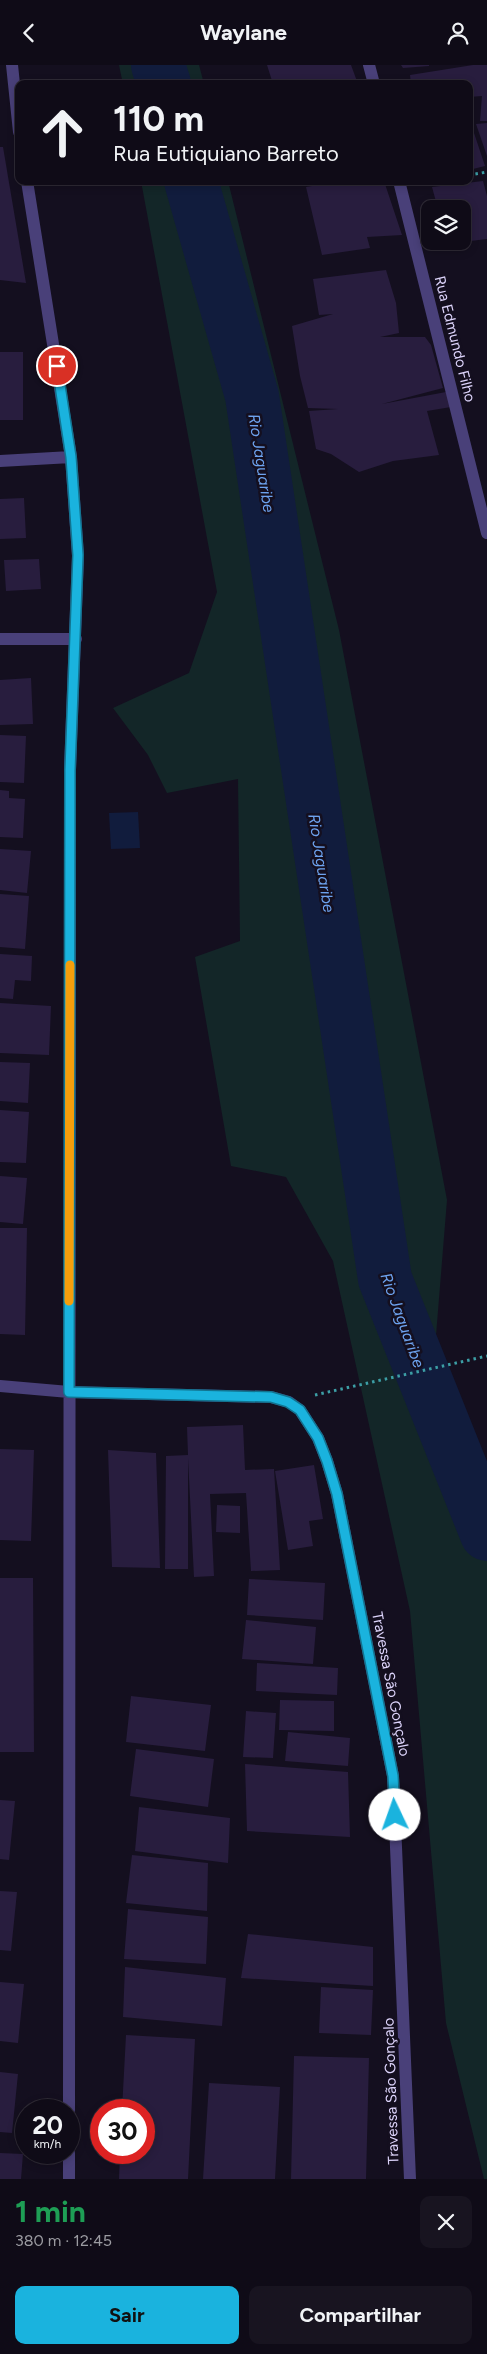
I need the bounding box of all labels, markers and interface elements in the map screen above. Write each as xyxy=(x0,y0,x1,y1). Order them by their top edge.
icon: back xyxy=(15,19,43,47)
text: Waylane xyxy=(200,19,287,46)
icon: person xyxy=(444,19,472,47)
text: 110 m xyxy=(113,98,204,140)
icon: ahead xyxy=(30,100,95,165)
text: Rua Eutiquiano Barreto xyxy=(113,140,339,167)
map controls xyxy=(421,200,471,250)
button: layers xyxy=(421,200,471,250)
street label: Rua Edmundo Filho xyxy=(431,274,479,404)
pin xyxy=(36,345,78,387)
icon: arrive xyxy=(43,352,71,380)
water label: Rio Jaguaribe xyxy=(244,412,279,514)
water label: Rio Jaguaribe xyxy=(304,812,339,914)
water label: Rio Jaguaribe xyxy=(377,1270,429,1370)
street label: Travessa São Gonçalo xyxy=(368,1610,414,1758)
position arrow xyxy=(368,1788,420,1840)
street label: Travessa São Gonçalo xyxy=(379,2017,403,2165)
speed limit sign: 30 xyxy=(90,2099,155,2164)
text: 20 xyxy=(32,2110,63,2140)
text: km/h xyxy=(34,2137,61,2151)
text: 1 min xyxy=(15,2193,86,2230)
button: close xyxy=(420,2196,472,2248)
text: 380 m · 12:45 xyxy=(15,2231,112,2250)
button: Sair xyxy=(15,2286,239,2344)
button: Compartilhar xyxy=(249,2286,472,2344)

